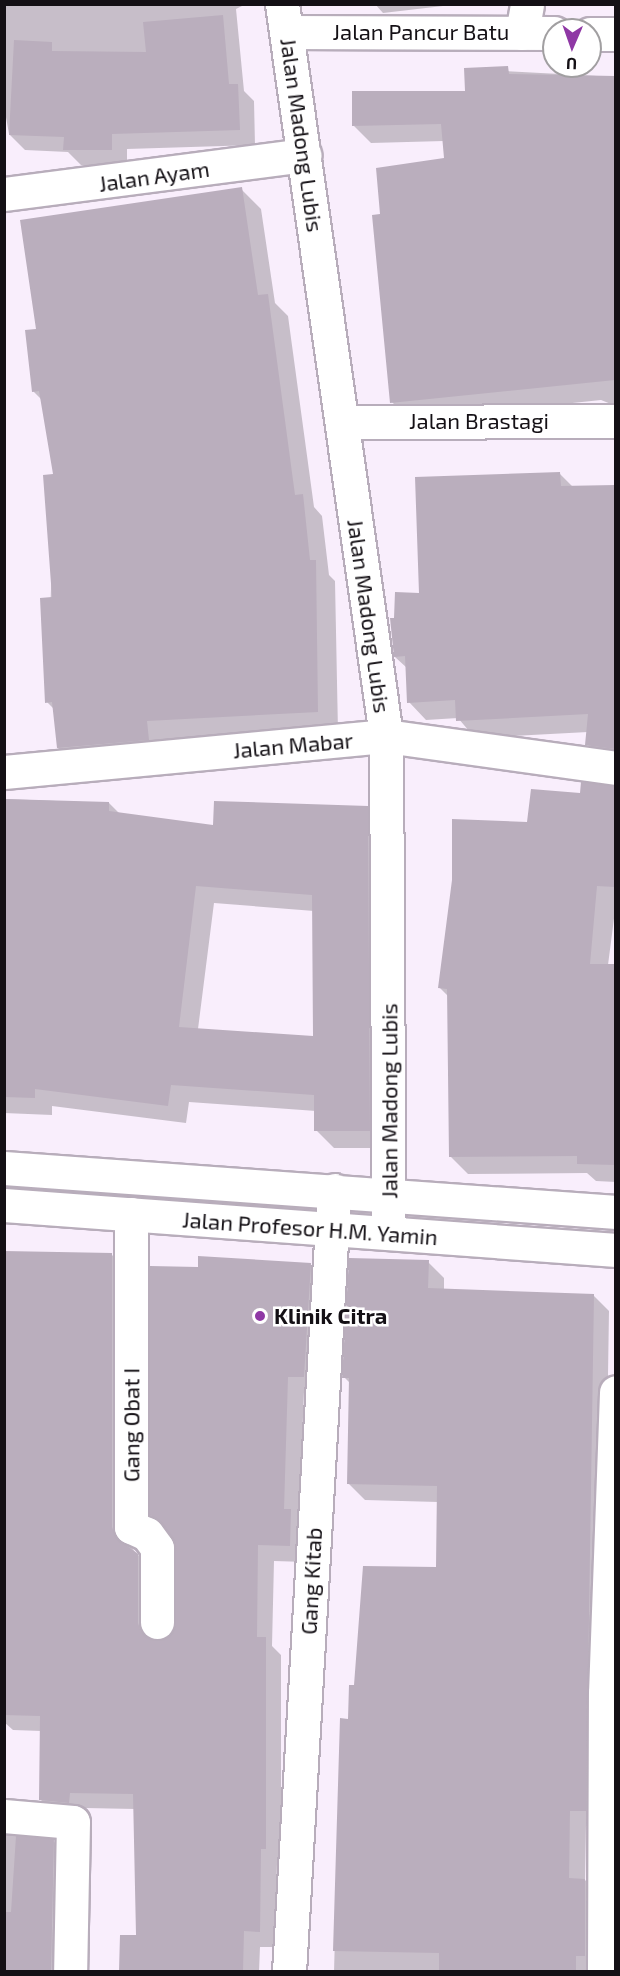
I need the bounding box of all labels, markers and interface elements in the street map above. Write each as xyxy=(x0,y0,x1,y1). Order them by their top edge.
north arrow xyxy=(542,18,602,78)
street label: Jalan Pancur Batu xyxy=(332,19,510,45)
street label: Jalan Madong Lubis xyxy=(275,36,329,234)
text: U xyxy=(566,55,577,74)
street label: Jalan Ayam xyxy=(97,155,211,197)
street label: Jalan Brastagi xyxy=(409,408,549,434)
street label: Jalan Madong Lubis xyxy=(342,517,396,715)
street label: Jalan Mabar xyxy=(232,727,354,763)
street label: Jalan Madong Lubis xyxy=(376,1003,402,1199)
street label: Jalan Profesor H.M. Yamin xyxy=(181,1206,439,1250)
place label: Klinik Citra xyxy=(274,1303,387,1329)
marker: Klinik Citra xyxy=(251,1307,269,1325)
street label: Gang Obat I xyxy=(118,1368,144,1482)
street label: Gang Kitab xyxy=(295,1527,327,1635)

